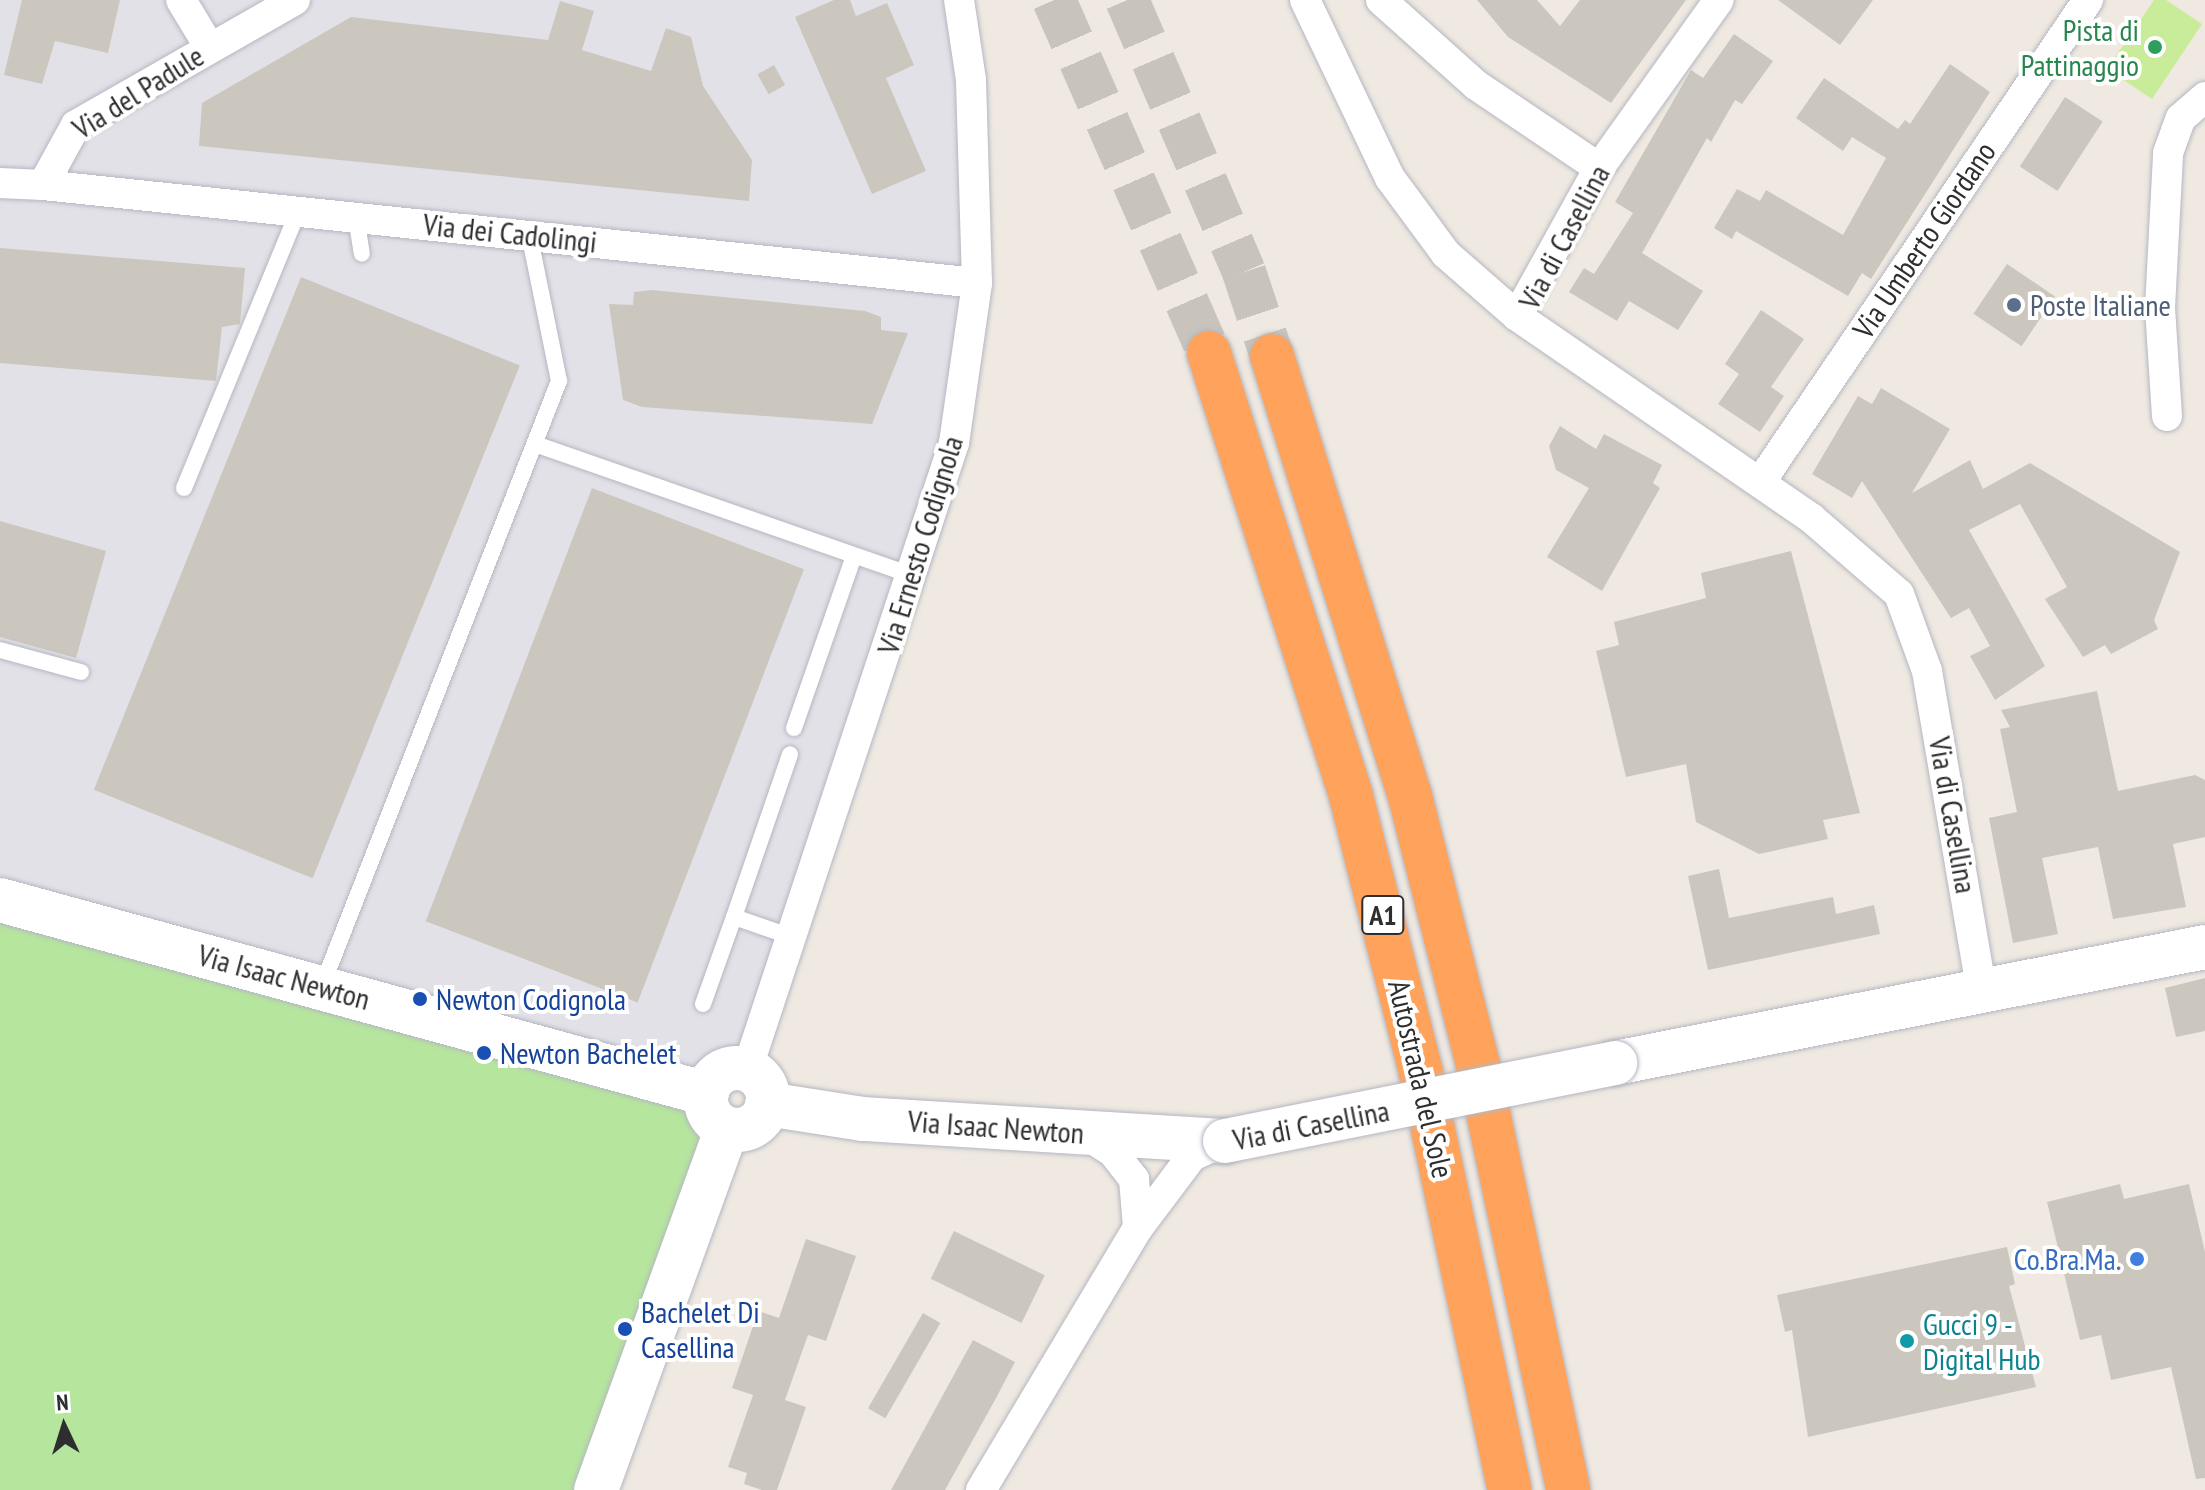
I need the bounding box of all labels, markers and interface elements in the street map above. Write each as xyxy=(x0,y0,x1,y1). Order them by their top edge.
place label: Pista di Pattinaggio xyxy=(2021,12,2139,82)
street label: Via del Padule xyxy=(66,38,210,146)
marker: Pista di Pattinaggio xyxy=(2146,38,2164,56)
street label: Via Umberto Giordano xyxy=(1845,135,2003,345)
street label: Via di Casellina xyxy=(1511,159,1617,315)
street label: Via dei Cadolingi xyxy=(421,206,599,260)
place label: Poste Italiane xyxy=(2030,287,2171,323)
marker: Poste Italiane xyxy=(2005,296,2023,314)
street label: Via Ernesto Codignola xyxy=(870,432,970,658)
street label: Via di Casellina xyxy=(1922,734,1984,896)
road number: A1 xyxy=(1361,891,1405,939)
street label: Via Isaac Newton xyxy=(194,937,374,1017)
street label: Autostrada del Sole xyxy=(1381,977,1461,1181)
place label: Newton Codignola xyxy=(436,981,626,1017)
marker: Newton Codignola xyxy=(411,990,429,1008)
place label: Newton Bachelet xyxy=(500,1035,677,1071)
marker: Newton Bachelet xyxy=(475,1044,493,1062)
street label: Via di Casellina xyxy=(1230,1092,1392,1158)
street label: Via Isaac Newton xyxy=(906,1103,1086,1151)
place label: Co.Bra.Ma. xyxy=(2014,1241,2121,1277)
marker: Co.Bra.Ma. xyxy=(2128,1250,2146,1268)
place label: Bachelet Di Casellina xyxy=(641,1294,760,1364)
place label: Gucci 9 - Digital Hub xyxy=(1923,1306,2040,1376)
marker: Bachelet Di Casellina xyxy=(616,1320,634,1338)
marker: Gucci 9 - Digital Hub xyxy=(1898,1332,1916,1350)
north arrow xyxy=(24,1386,104,1466)
text: N xyxy=(55,1388,69,1416)

